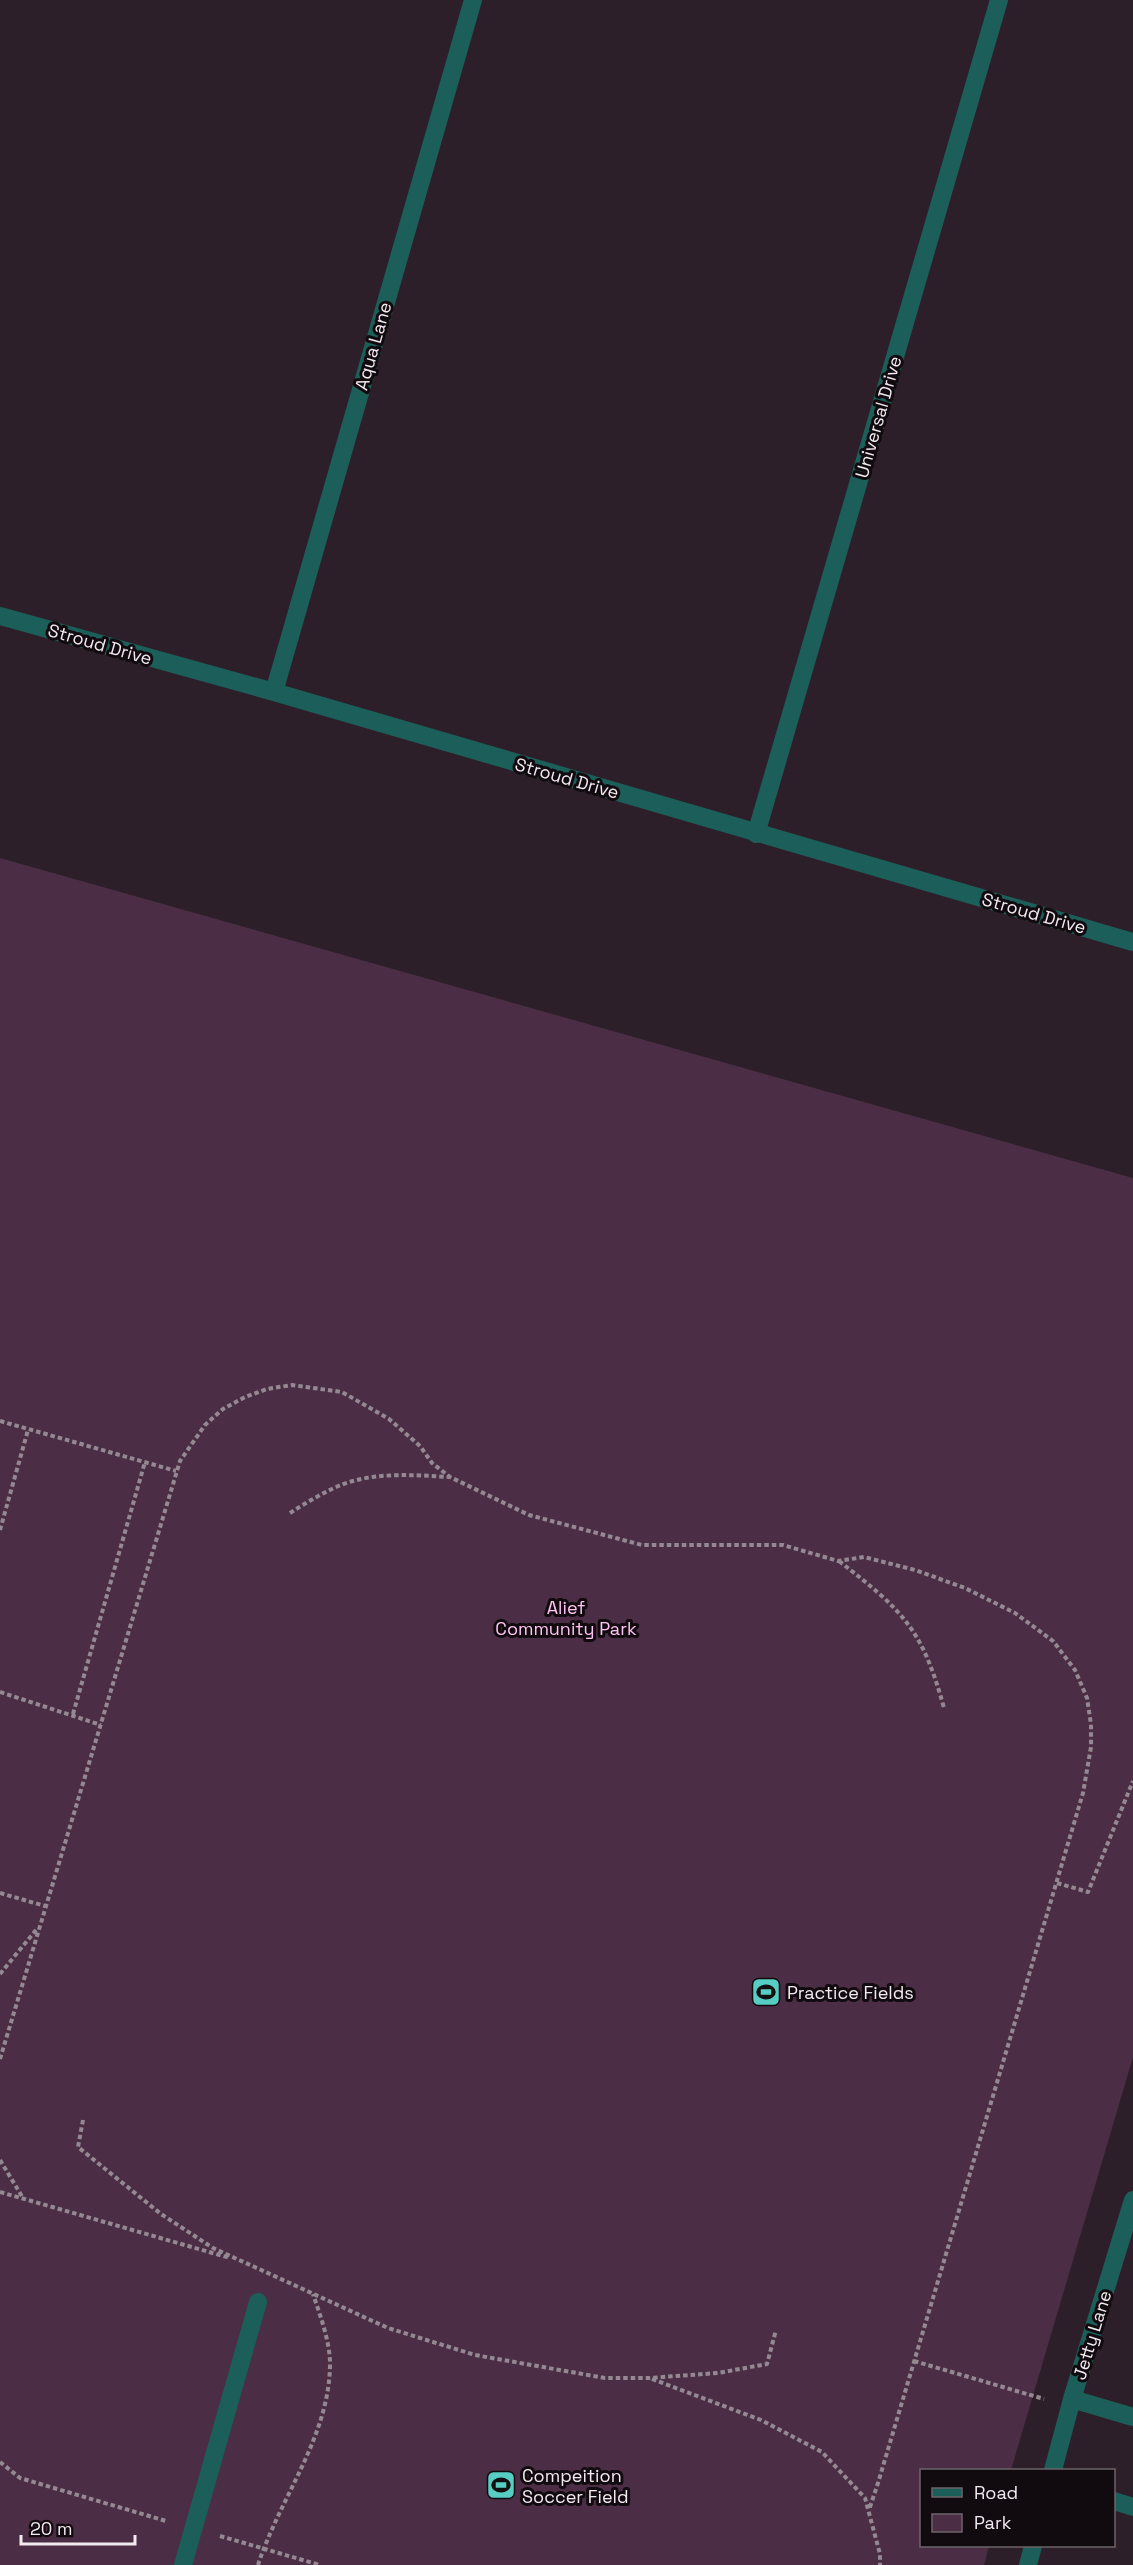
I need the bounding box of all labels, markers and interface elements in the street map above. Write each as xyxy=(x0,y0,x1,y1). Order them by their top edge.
street label: Aqua Lane xyxy=(349,299,397,393)
street label: Universal Drive xyxy=(850,353,906,481)
street label: Stroud Drive xyxy=(45,618,155,670)
street label: Stroud Drive xyxy=(512,752,622,804)
street label: Stroud Drive xyxy=(979,887,1089,939)
park label: Alief Community Park xyxy=(495,1596,637,1640)
sports icon: Practice Fields xyxy=(750,1976,782,2008)
place label: Practice Fields xyxy=(787,1981,914,2004)
street label: Jetty Lane xyxy=(1067,2287,1117,2383)
place label: Compeition Soccer Field xyxy=(522,2464,629,2508)
sports icon: Compeition Soccer Field xyxy=(485,2469,517,2501)
legend xyxy=(920,2469,1115,2547)
text: Road xyxy=(974,2481,1018,2504)
scale bar xyxy=(21,2508,135,2546)
text: Park xyxy=(974,2511,1012,2534)
text: 20 m xyxy=(30,2517,73,2540)

